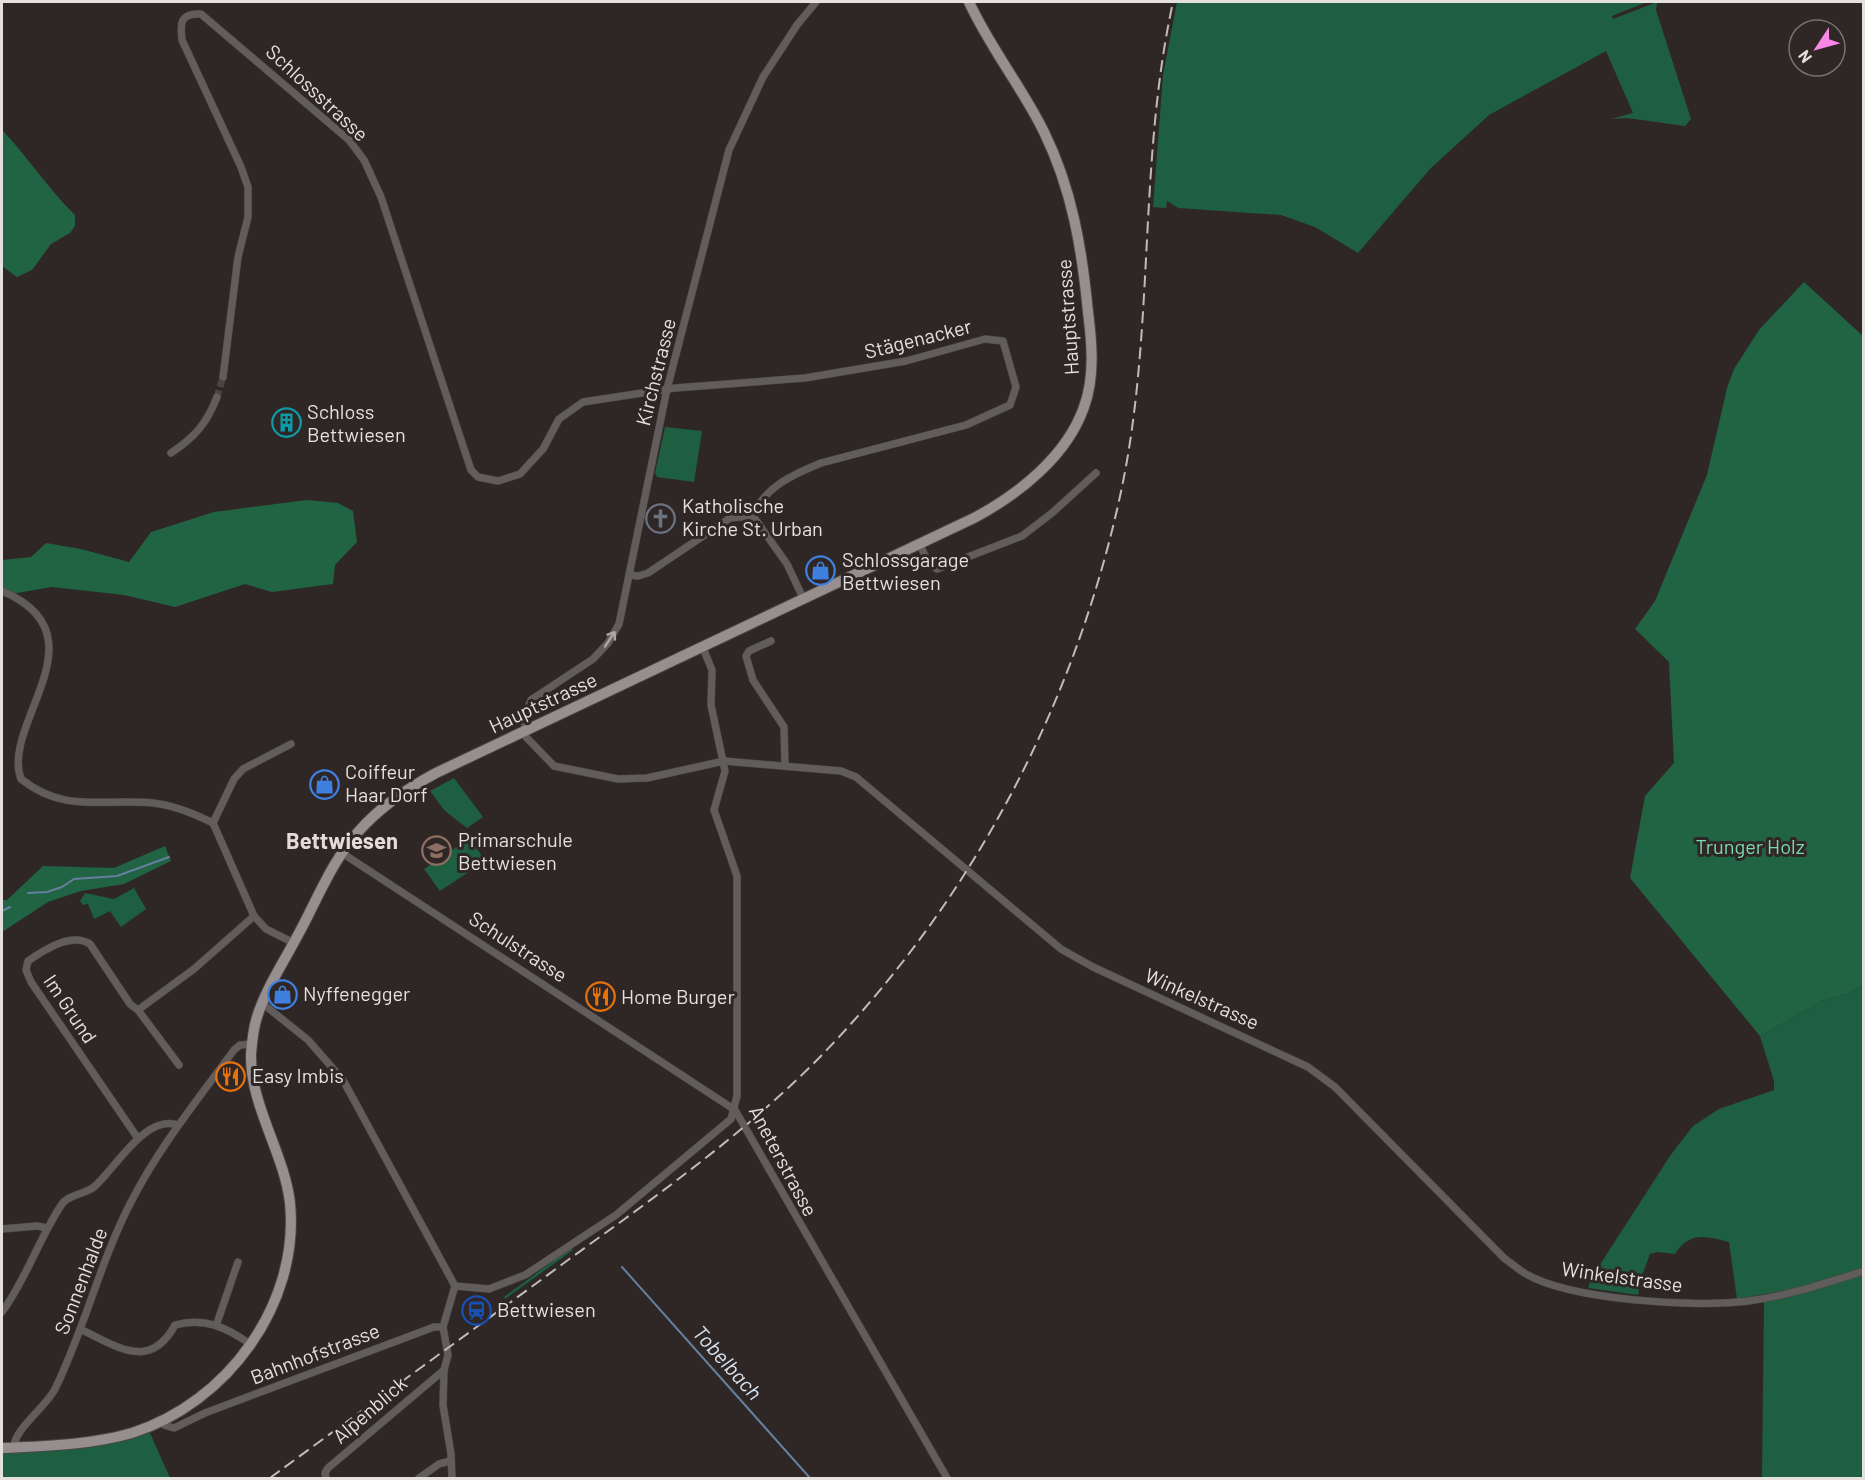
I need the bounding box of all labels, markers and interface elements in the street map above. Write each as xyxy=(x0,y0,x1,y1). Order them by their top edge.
north arrow xyxy=(1787,18,1847,78)
street label: Schlossstrasse xyxy=(262,39,374,146)
text: N xyxy=(1794,47,1815,67)
street label: Hauptstrasse xyxy=(1051,258,1083,376)
street label: Stägenacker xyxy=(862,313,974,363)
street label: Kirchstrasse xyxy=(630,316,680,428)
place label: Schloss Bettwiesen xyxy=(307,399,406,446)
building icon: Schloss Bettwiesen xyxy=(270,407,302,439)
place label: Katholische Kirche St. Urban xyxy=(682,493,823,540)
church icon: Katholische Kirche St. Urban xyxy=(645,502,677,534)
place label: Schlossgarage Bettwiesen xyxy=(842,547,969,594)
shop icon: Schlossgarage Bettwiesen xyxy=(805,555,837,587)
one-way arrow xyxy=(604,632,616,648)
street label: Hauptstrasse xyxy=(485,667,600,738)
place label: Coiffeur Haar Dorf xyxy=(345,759,428,806)
shop icon: Coiffeur Haar Dorf xyxy=(308,768,340,800)
district label: Bettwiesen xyxy=(286,827,398,853)
place label: Primarschule Bettwiesen xyxy=(458,827,573,874)
park label: Trunger Holz xyxy=(1695,834,1805,858)
school or university icon: Primarschule Bettwiesen xyxy=(421,835,453,867)
street label: Schulstrasse xyxy=(465,906,572,987)
street label: Winkelstrasse xyxy=(1142,962,1263,1034)
street label: Im Grund xyxy=(39,970,102,1047)
shop icon: Nyffenegger xyxy=(266,978,298,1010)
place label: Nyffenegger xyxy=(303,981,410,1005)
restaurant icon: Home Burger xyxy=(584,981,616,1013)
place label: Home Burger xyxy=(621,984,735,1008)
restaurant icon: Easy Imbis xyxy=(215,1060,247,1092)
place label: Easy Imbis xyxy=(252,1063,344,1087)
street label: Aneterstrasse xyxy=(745,1101,823,1220)
street label: Sonnenhalde xyxy=(49,1224,111,1338)
street label: Winkelstrasse xyxy=(1560,1256,1684,1296)
station icon: Bettwiesen xyxy=(460,1294,492,1326)
place label: Bettwiesen xyxy=(497,1297,596,1321)
street label: Bahnhofstrasse xyxy=(247,1317,383,1389)
water label: Tobelbach xyxy=(688,1320,768,1404)
street label: Alpenblick xyxy=(327,1371,411,1448)

